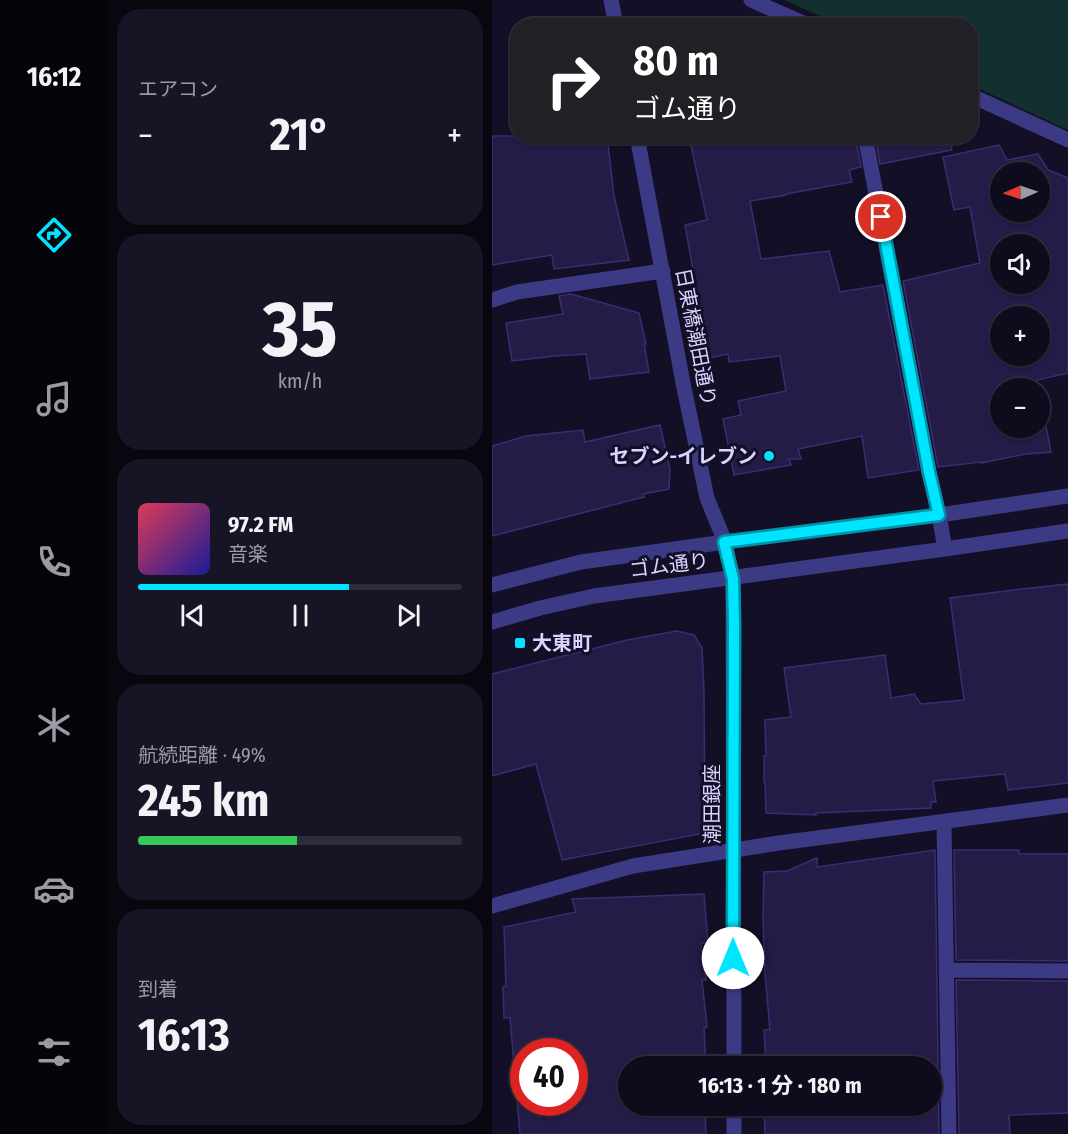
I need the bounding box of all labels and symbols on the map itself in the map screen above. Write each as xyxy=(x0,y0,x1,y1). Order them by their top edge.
north arrow xyxy=(990,162,1050,222)
pin xyxy=(855,191,906,242)
street label: 日東橋潮田通り xyxy=(671,266,721,408)
place label: セブン-イレブン xyxy=(610,444,757,468)
marker: セブン-イレブン xyxy=(762,449,776,463)
street label: ゴム通り xyxy=(628,548,710,582)
place label: 大東町 xyxy=(532,631,592,655)
marker: 大東町 xyxy=(513,636,527,650)
street label: 潮田銀座 xyxy=(700,764,724,844)
position arrow xyxy=(701,926,765,990)
speed limit sign: 40 xyxy=(510,1038,588,1116)

